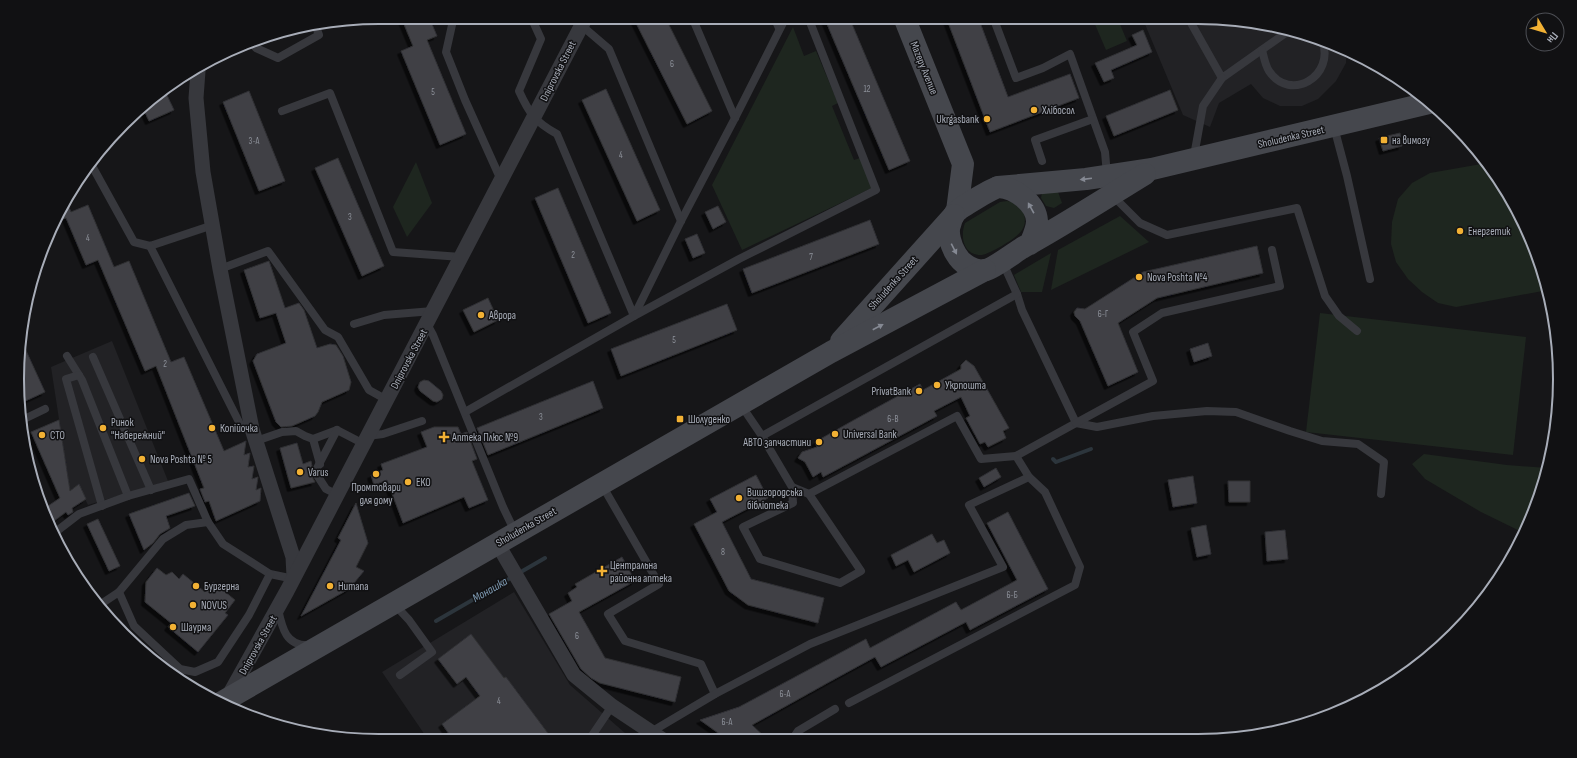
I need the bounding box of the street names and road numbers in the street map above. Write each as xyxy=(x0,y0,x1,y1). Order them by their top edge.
street label: Dniprovska Street xyxy=(537,38,579,103)
street label: Mazepy Avenue xyxy=(907,39,941,97)
street label: Sholudenka Street xyxy=(1257,123,1326,151)
street label: Sholudenka Street xyxy=(866,253,921,313)
street label: Dniprovska Street xyxy=(388,326,430,391)
street label: Sholudenka Street xyxy=(493,504,559,550)
street label: Dniprovska Street xyxy=(236,613,280,677)

